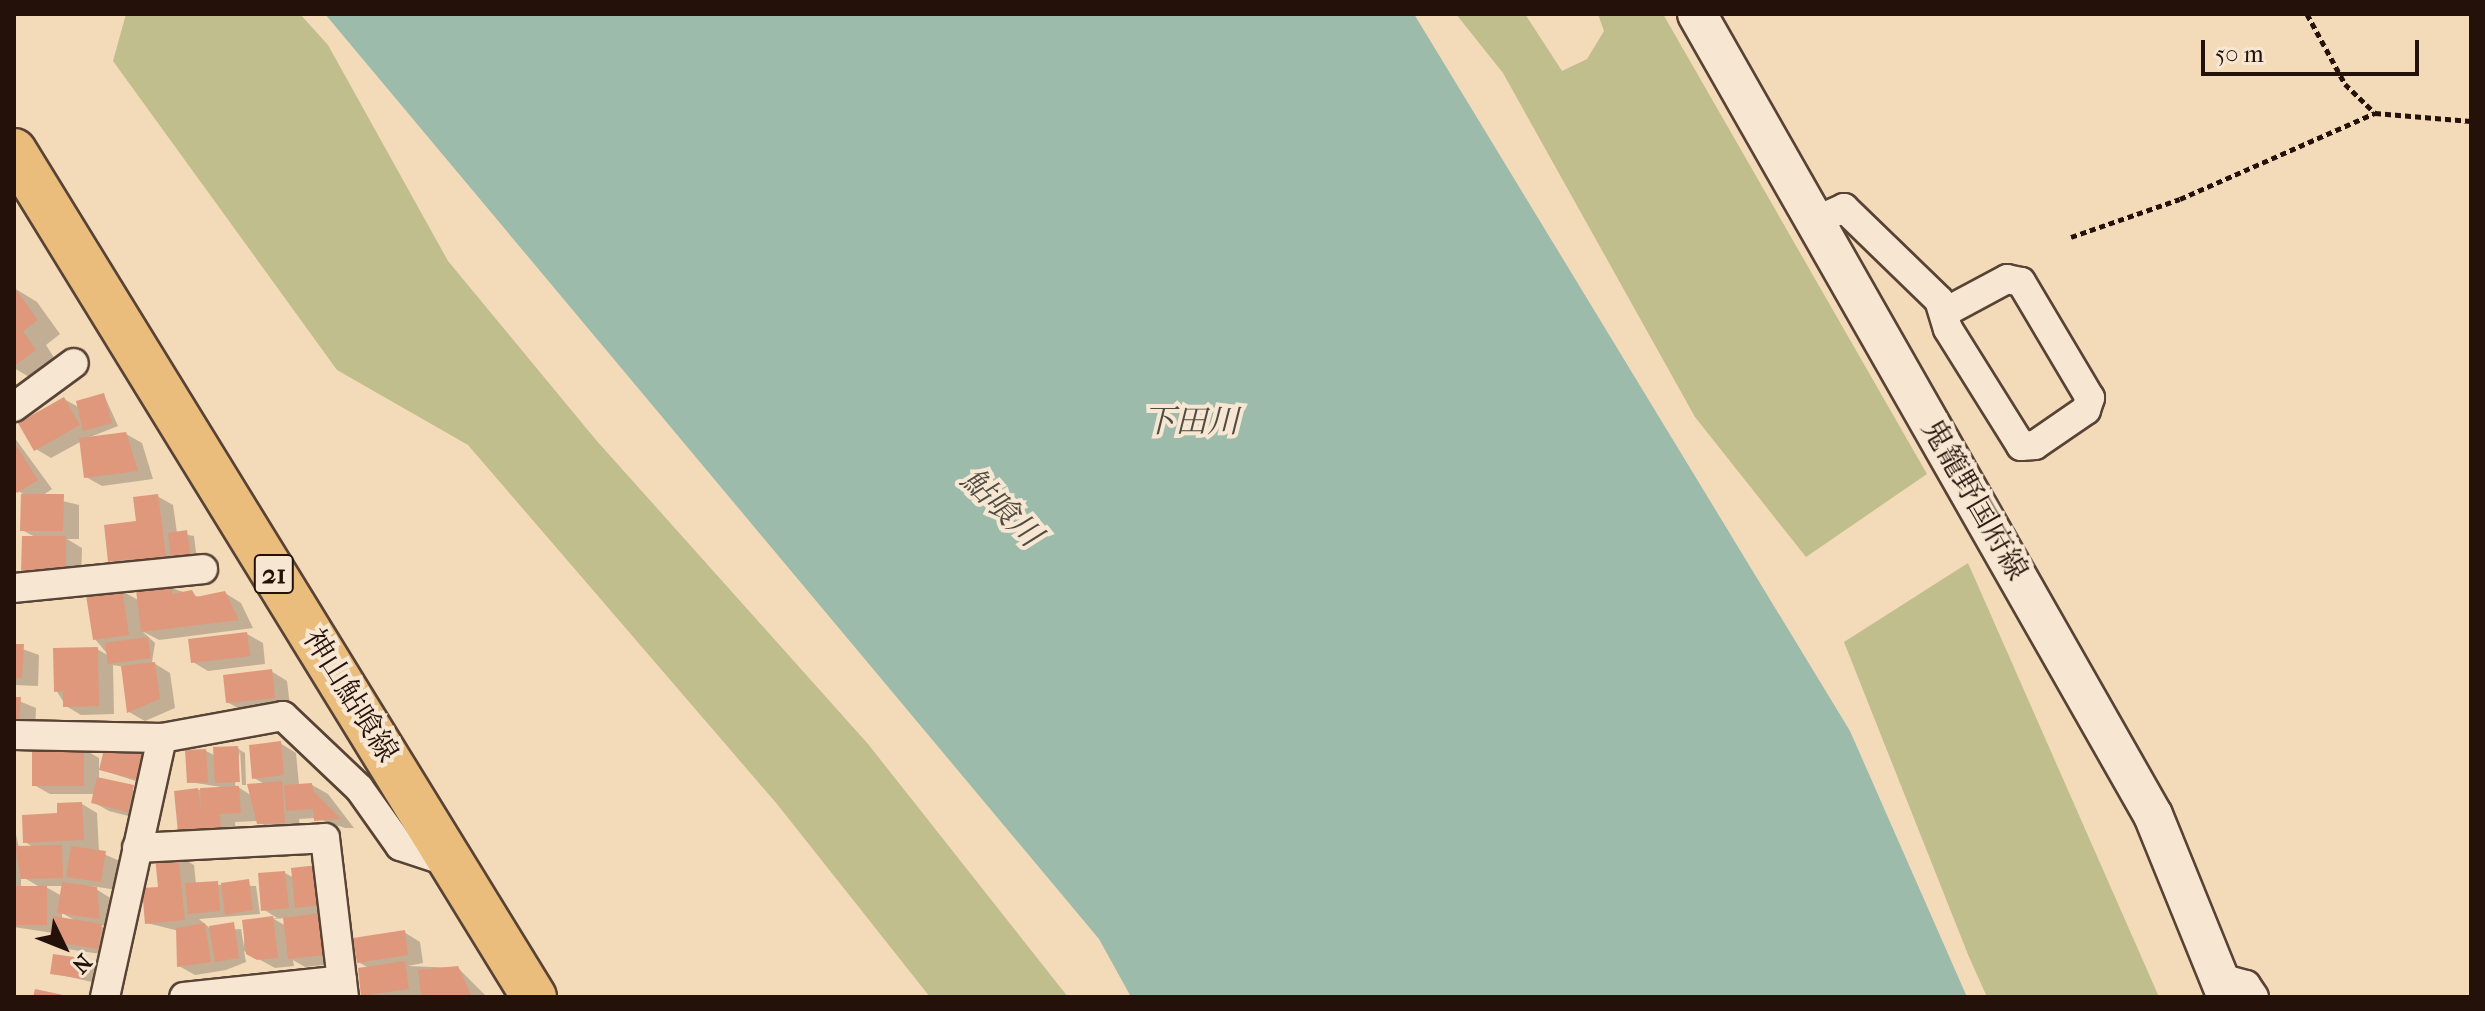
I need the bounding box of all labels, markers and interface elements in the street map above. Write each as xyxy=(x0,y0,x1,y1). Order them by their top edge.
scale bar xyxy=(2205,24,2423,74)
text: 50 m xyxy=(2215,40,2264,68)
water label: 下田川 xyxy=(1143,403,1239,441)
street label: 鬼籠野国府線 xyxy=(1913,413,2035,587)
water label: 鮎喰川 xyxy=(953,461,1049,555)
road number: 21 xyxy=(252,550,296,598)
street label: 神山鮎喰線 xyxy=(295,623,405,769)
north arrow xyxy=(24,907,104,987)
text: N xyxy=(66,948,97,978)

